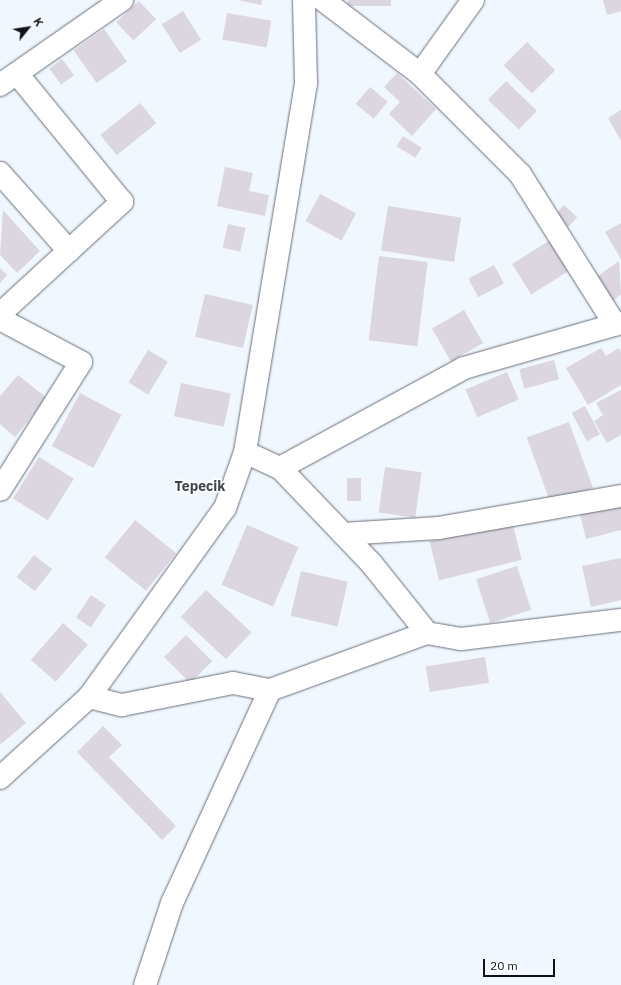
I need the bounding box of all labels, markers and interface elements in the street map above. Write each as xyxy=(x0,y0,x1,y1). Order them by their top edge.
north arrow xyxy=(8,8,48,48)
text: K xyxy=(30,15,46,29)
district label: Tepecik xyxy=(175,478,225,494)
scale bar xyxy=(485,951,557,977)
text: 20 m xyxy=(490,958,518,973)

